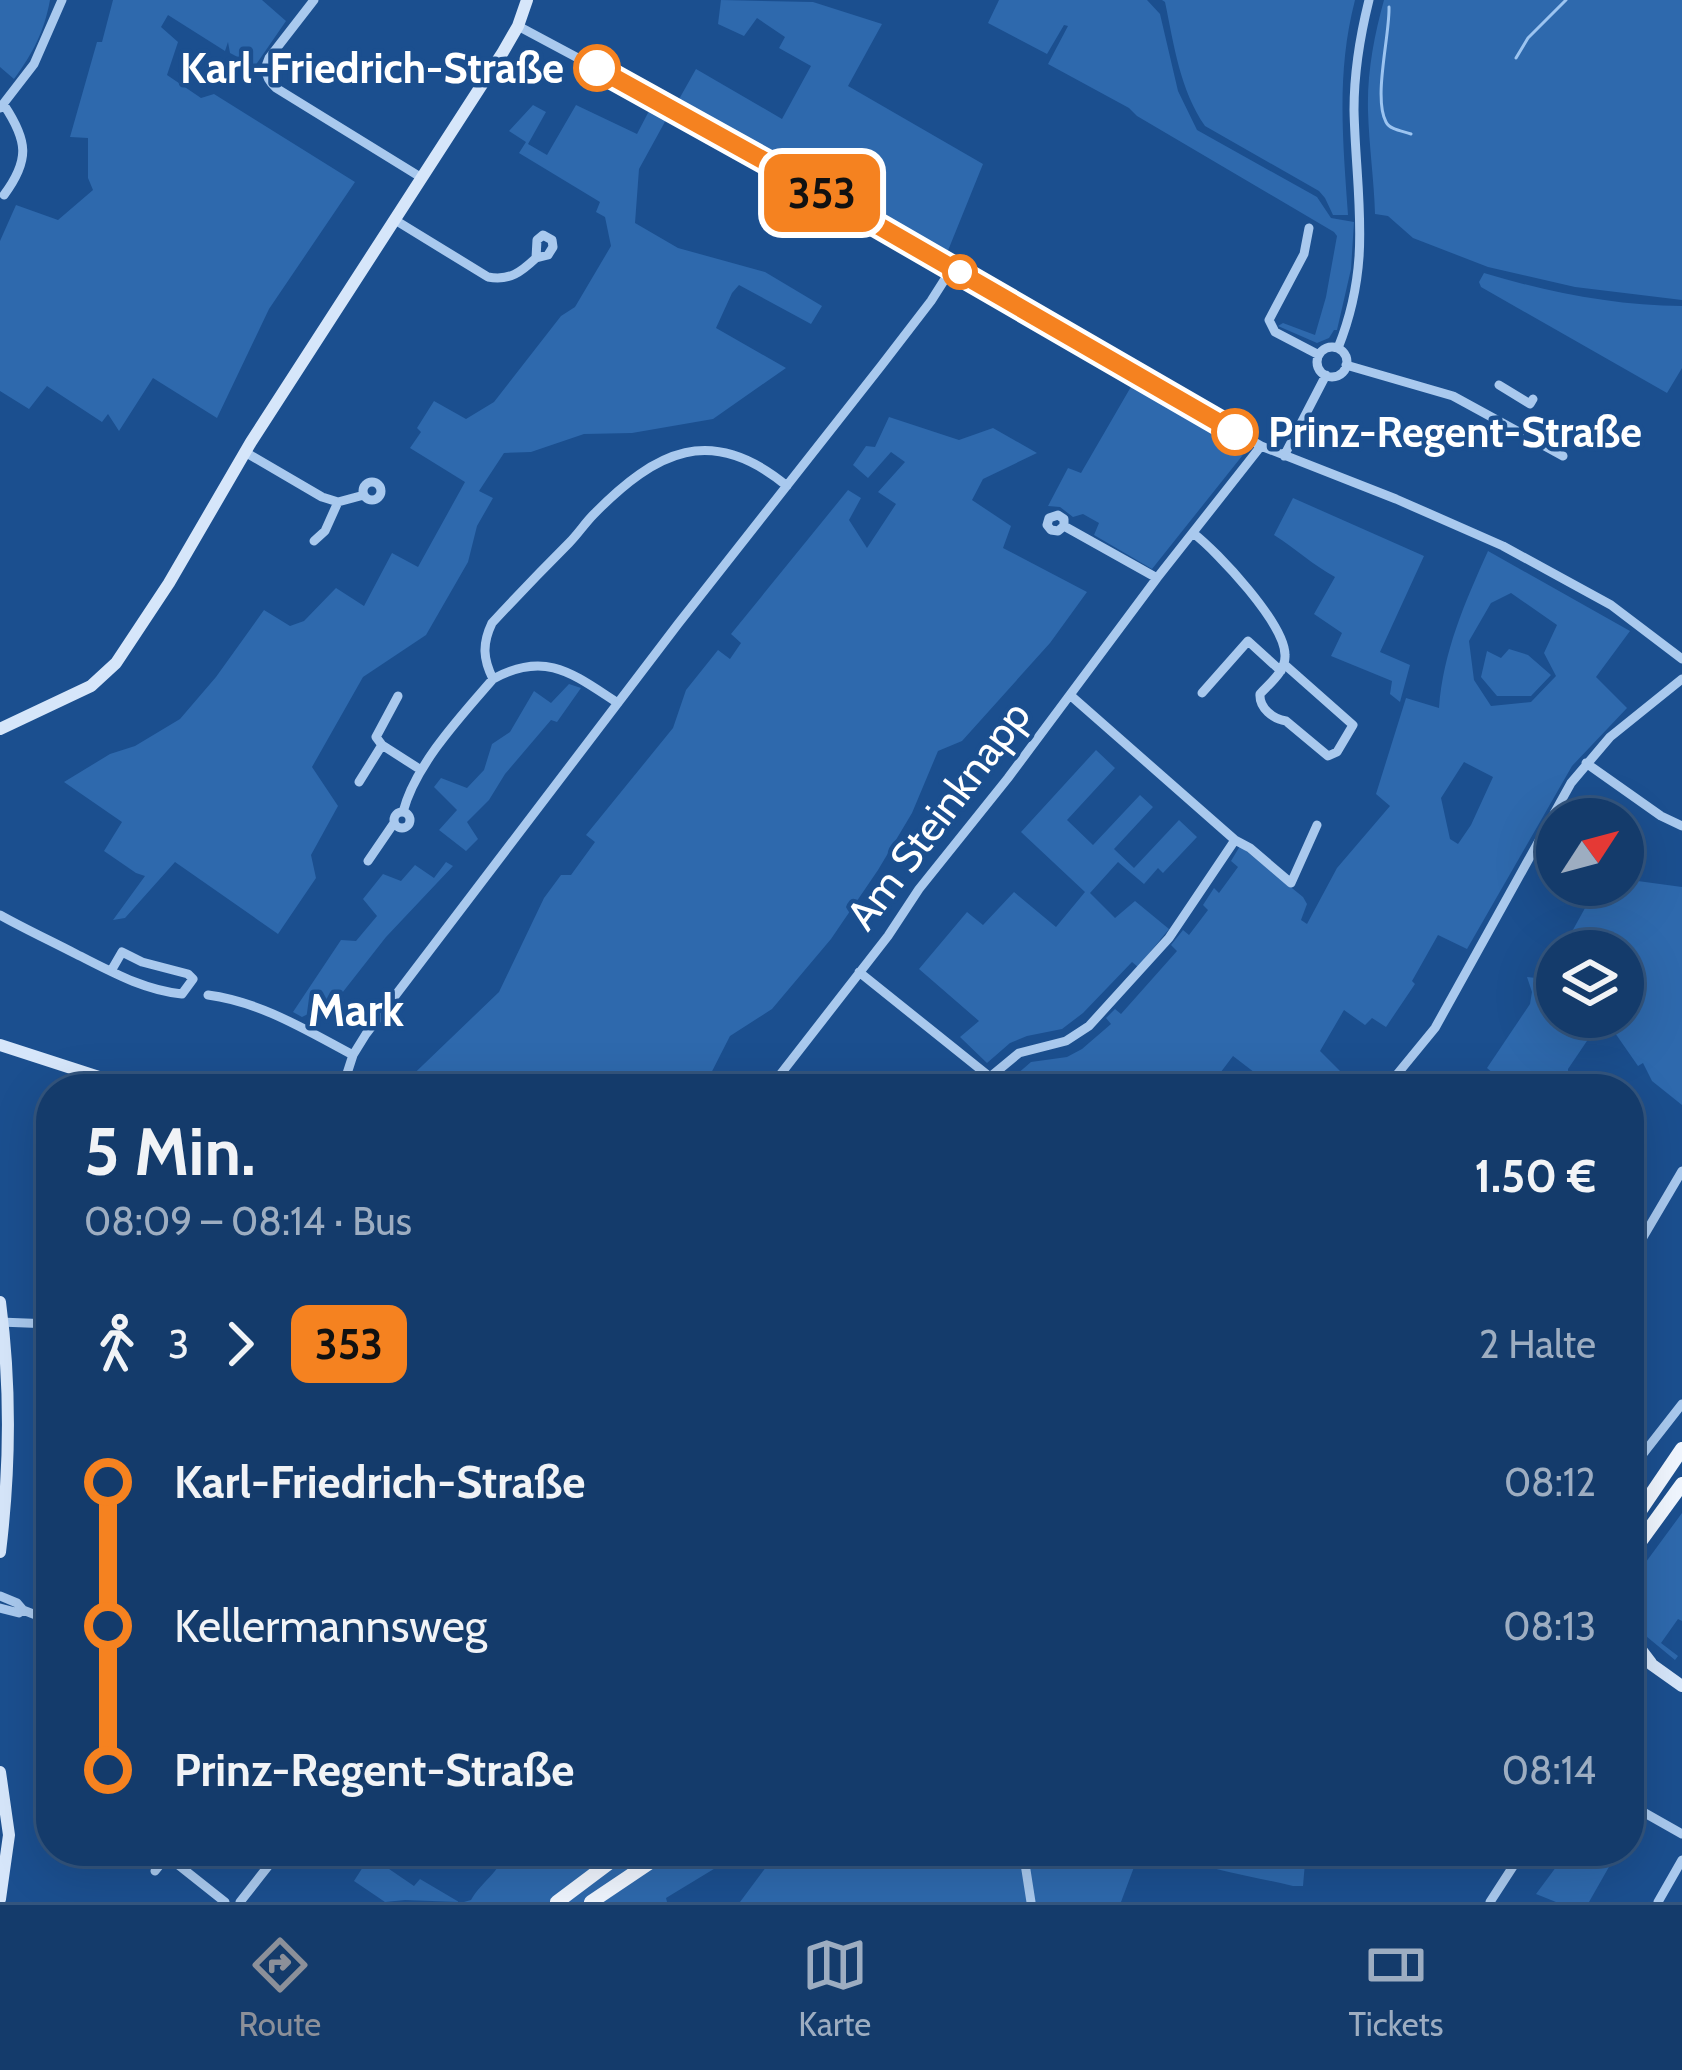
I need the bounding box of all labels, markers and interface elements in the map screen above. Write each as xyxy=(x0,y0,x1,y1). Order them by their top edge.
place label: Karl-Friedrich-Straße xyxy=(180,42,564,94)
marker: Karl-Friedrich-Straße xyxy=(575,46,619,90)
line badge: 353 xyxy=(753,154,891,232)
text: 353 xyxy=(788,167,856,219)
unlabelled marker xyxy=(944,256,976,288)
place label: Prinz-Regent-Straße xyxy=(1268,406,1642,458)
marker: Prinz-Regent-Straße xyxy=(1213,410,1257,454)
street label: Am Steinknapp xyxy=(835,690,1041,940)
north arrow xyxy=(1536,798,1644,906)
map controls xyxy=(1536,798,1644,1038)
button: layers xyxy=(1536,930,1644,1038)
district label: Mark xyxy=(308,983,404,1037)
text: 5 Min. xyxy=(84,1111,256,1192)
text: 1.50 € xyxy=(1474,1149,1596,1203)
text: 08:09 – 08:14 · Bus xyxy=(84,1197,412,1245)
icon: walk xyxy=(84,1311,150,1377)
icon: forward xyxy=(207,1311,273,1377)
text: 353 xyxy=(315,1318,383,1370)
text: 3 xyxy=(168,1320,189,1368)
text: 2 Halte xyxy=(1479,1320,1596,1368)
text: Karl-Friedrich-Straße xyxy=(174,1455,585,1509)
text: 08:12 xyxy=(1504,1458,1596,1506)
text: Kellermannsweg xyxy=(174,1599,487,1653)
text: 08:13 xyxy=(1503,1602,1596,1650)
text: Prinz-Regent-Straße xyxy=(174,1743,575,1797)
text: 08:14 xyxy=(1502,1746,1596,1794)
tab: Route xyxy=(239,1932,321,2044)
tab: Karte xyxy=(798,1932,871,2044)
tab: Tickets xyxy=(1348,1932,1443,2044)

